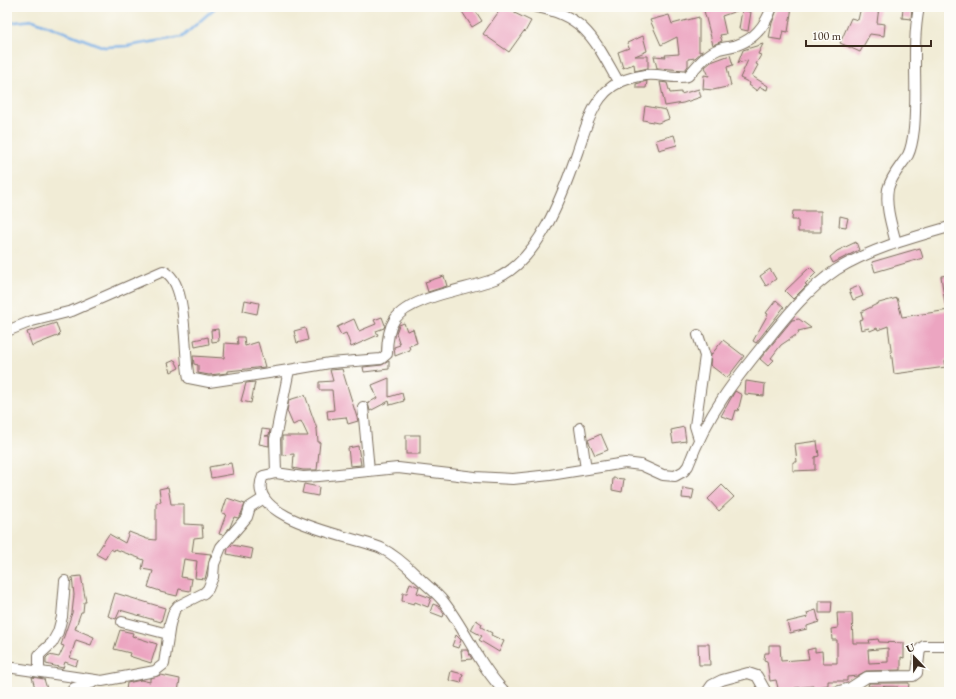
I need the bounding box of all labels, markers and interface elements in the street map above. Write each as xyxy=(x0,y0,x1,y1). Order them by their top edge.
scale bar xyxy=(806,22,931,48)
text: 100 m xyxy=(812,28,842,44)
north arrow xyxy=(894,637,934,677)
text: U xyxy=(904,639,917,656)

